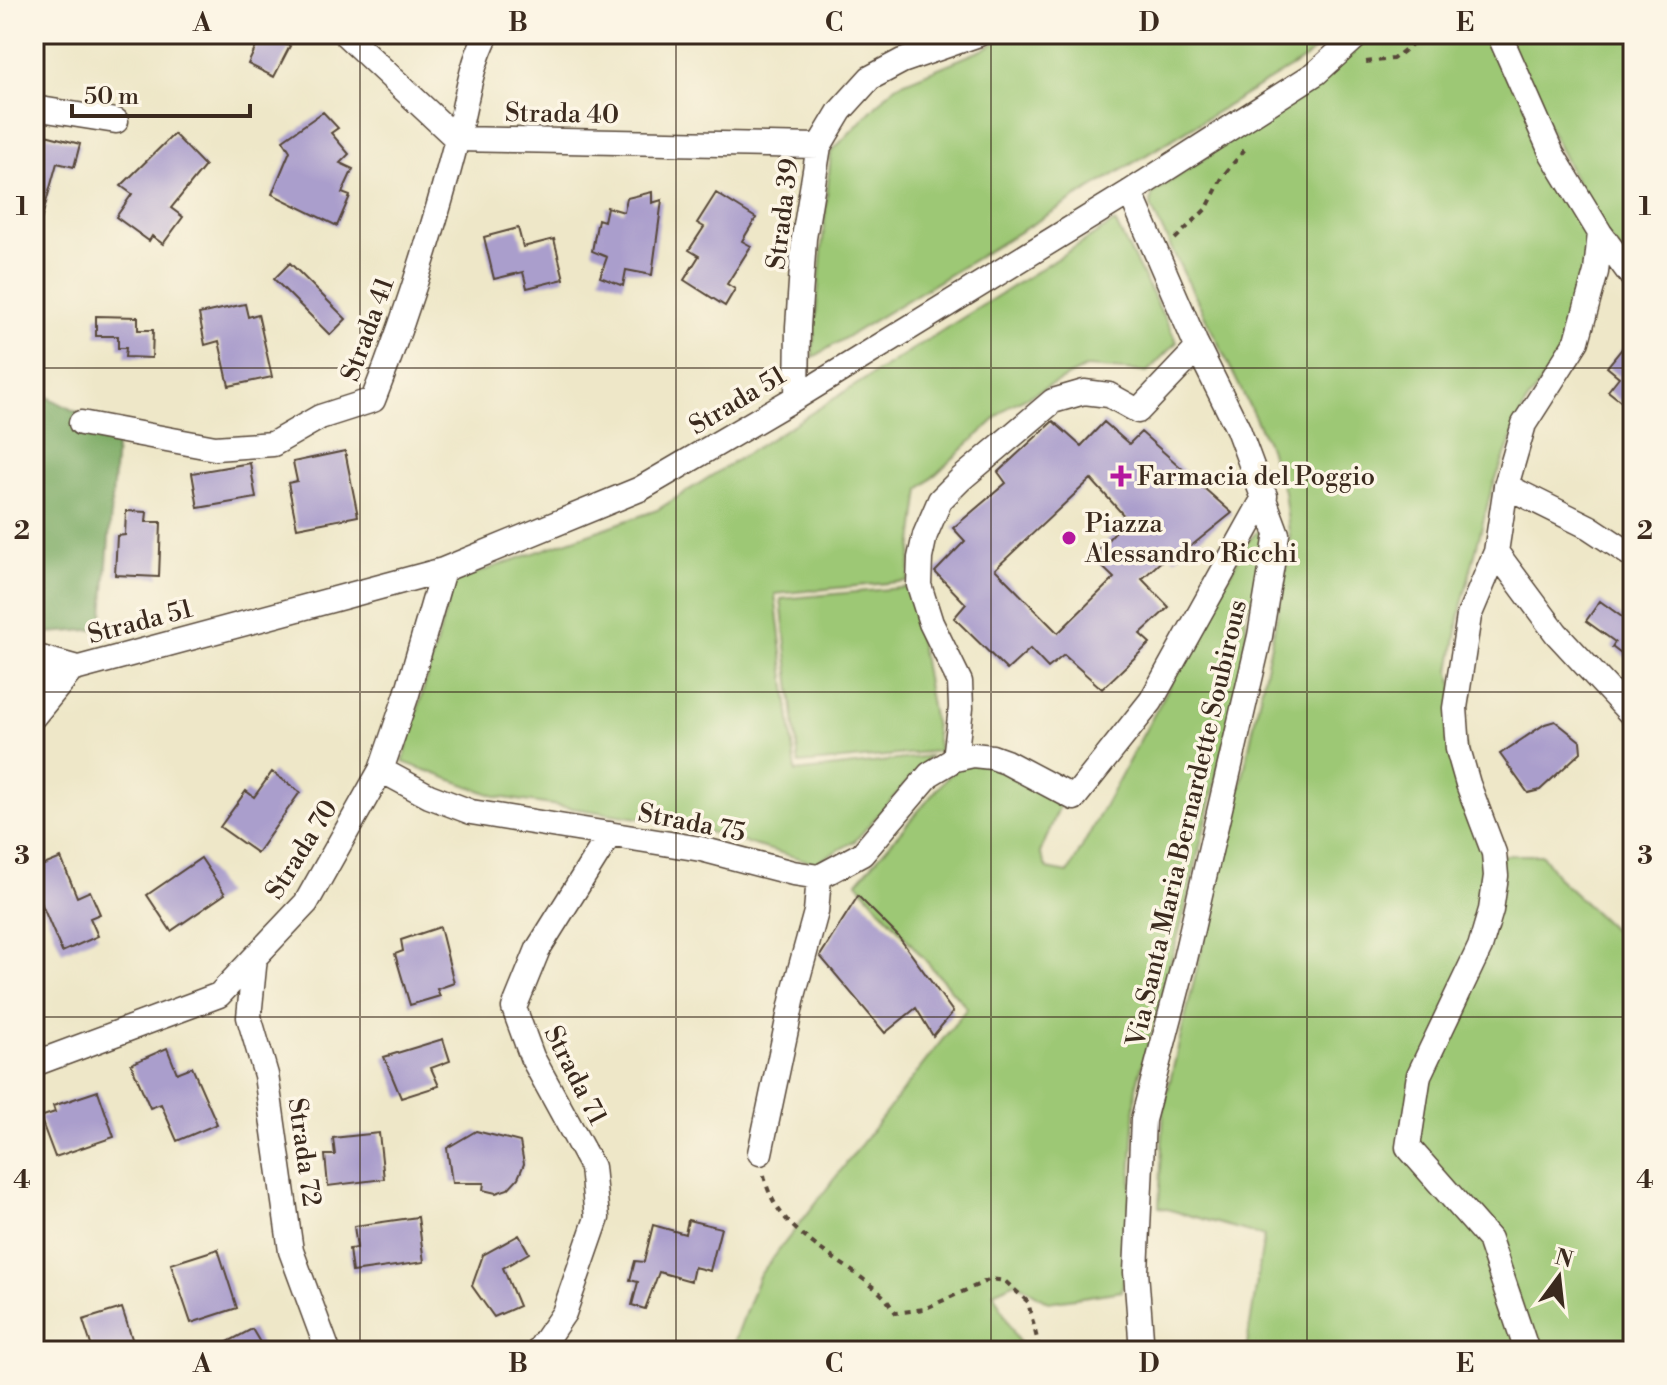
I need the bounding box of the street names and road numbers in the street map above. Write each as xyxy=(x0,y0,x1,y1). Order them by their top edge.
street label: Strada 40 xyxy=(505,97,619,131)
street label: Strada 39 xyxy=(760,157,806,272)
street label: Strada 41 xyxy=(334,273,402,386)
street label: Strada 51 xyxy=(683,360,792,442)
street label: Strada 51 xyxy=(84,593,196,651)
street label: Via Santa Maria Bernardette Soubirous xyxy=(1120,597,1254,1051)
street label: Strada 70 xyxy=(259,794,345,905)
street label: Strada 75 xyxy=(635,797,748,849)
street label: Strada 71 xyxy=(537,1021,614,1130)
street label: Strada 72 xyxy=(281,1096,327,1208)

